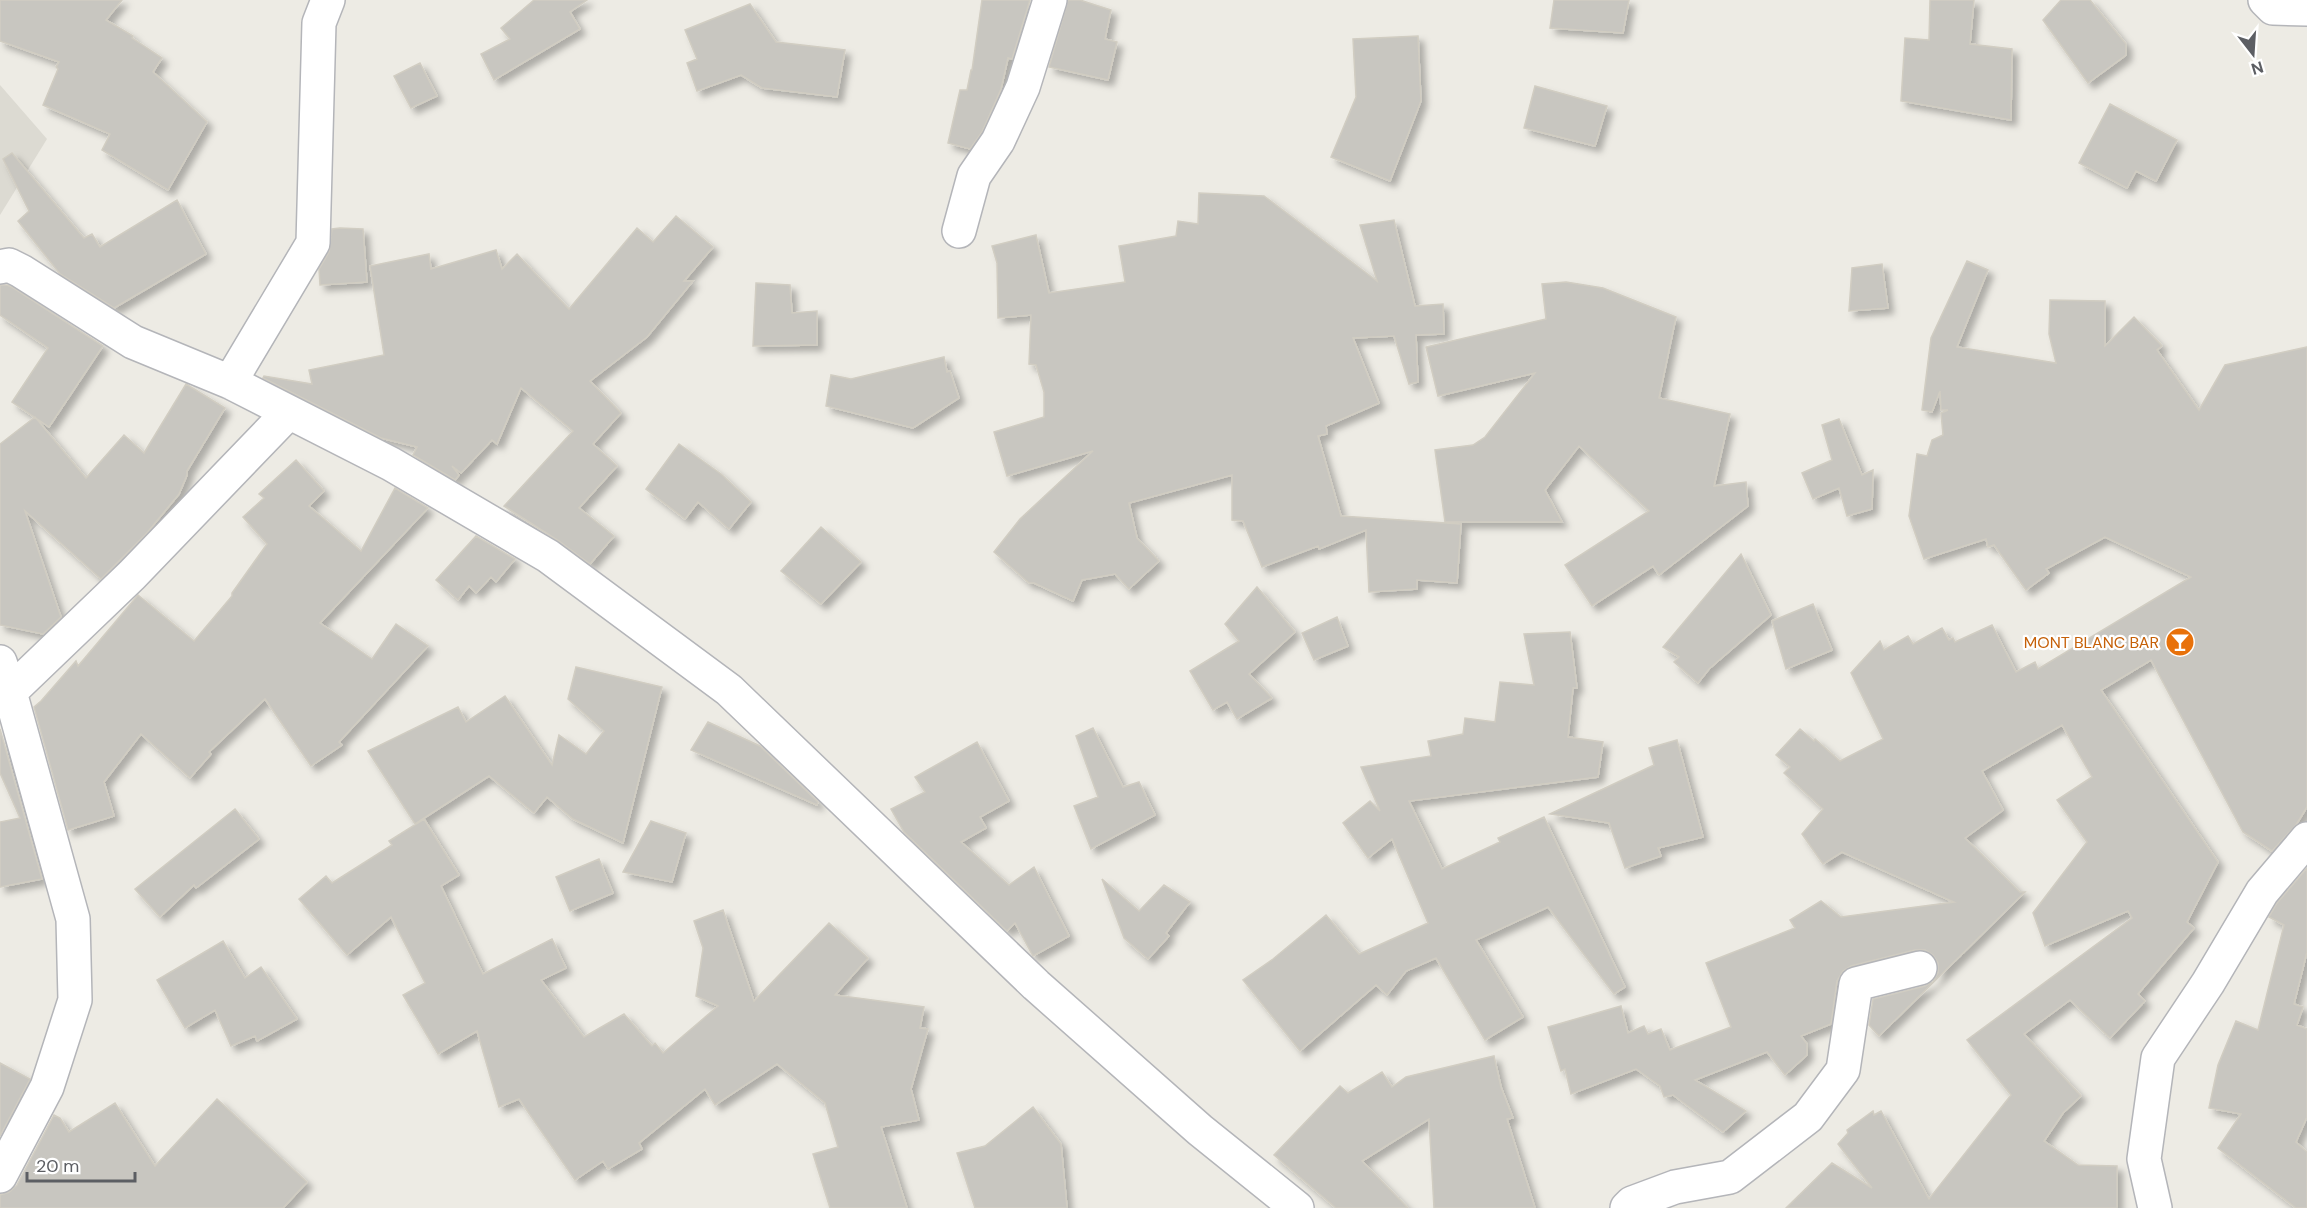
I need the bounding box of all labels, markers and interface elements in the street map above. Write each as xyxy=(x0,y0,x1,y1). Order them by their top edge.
north arrow xyxy=(2223,24,2283,84)
text: N xyxy=(2249,56,2266,80)
bar icon: MONT BLANC BAR xyxy=(2164,626,2196,658)
place label: MONT BLANC BAR xyxy=(2024,632,2159,653)
scale bar xyxy=(27,1145,135,1183)
text: 20 m xyxy=(36,1154,79,1178)

